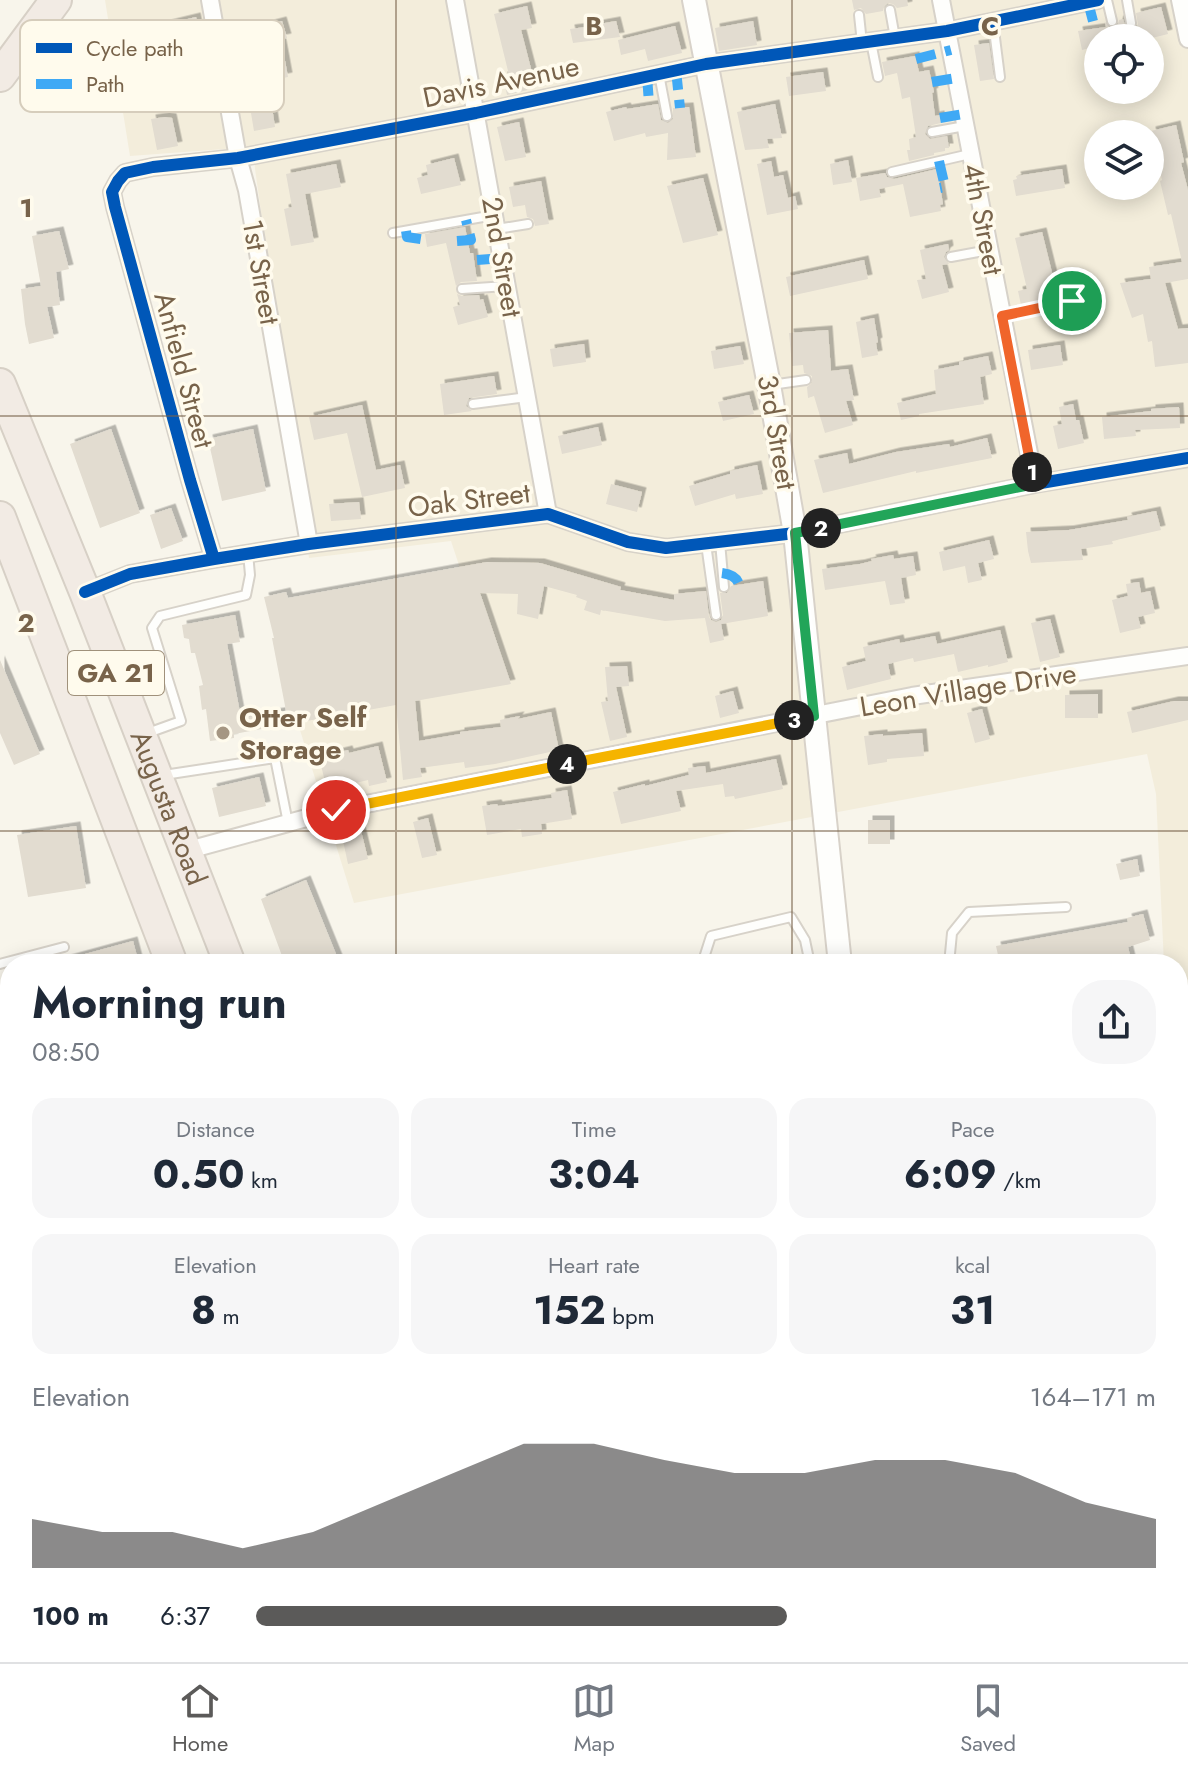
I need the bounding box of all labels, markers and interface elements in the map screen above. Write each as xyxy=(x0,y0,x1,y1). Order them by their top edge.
text: B xyxy=(585,7,603,45)
text: C xyxy=(981,7,999,45)
legend xyxy=(20,20,284,112)
map controls xyxy=(1084,24,1164,200)
button: locate xyxy=(1084,24,1164,104)
text: Cycle path xyxy=(86,32,184,64)
street label: Davis Avenue xyxy=(419,45,583,119)
text: Path xyxy=(86,68,125,100)
button: layers xyxy=(1084,120,1164,200)
street label: 4th Street xyxy=(952,160,1014,279)
text: 1 xyxy=(19,189,33,227)
street label: 2nd Street xyxy=(471,193,533,321)
street label: 1st Street xyxy=(232,216,290,328)
pin xyxy=(1038,267,1106,335)
icon: arrive xyxy=(1050,279,1094,323)
street label: Anfield Street xyxy=(143,287,225,453)
street label: 3rd Street xyxy=(747,371,807,493)
pin: 1 xyxy=(1012,452,1052,492)
text: 1 xyxy=(1026,456,1038,488)
street label: Oak Street xyxy=(405,472,533,528)
pin: 2 xyxy=(801,508,841,548)
text: 2 xyxy=(814,512,828,544)
text: 2 xyxy=(17,604,35,642)
road number: GA 21 xyxy=(68,651,164,695)
street label: Leon Village Drive xyxy=(857,653,1079,727)
place label: Otter Self Storage xyxy=(239,697,368,770)
pin: 3 xyxy=(774,700,814,740)
text: 3 xyxy=(787,704,801,736)
street label: Augusta Road xyxy=(120,724,218,891)
marker: Otter Self Storage xyxy=(214,724,232,742)
pin: 4 xyxy=(547,744,587,784)
text: 4 xyxy=(559,748,575,780)
pin xyxy=(302,776,370,844)
icon: check xyxy=(314,788,358,832)
text: Morning run xyxy=(32,971,287,1035)
button: share xyxy=(1072,980,1156,1064)
text: 08:50 xyxy=(32,1033,100,1071)
text: Distance xyxy=(176,1113,255,1145)
text: Time xyxy=(572,1113,616,1145)
text: Pace xyxy=(951,1113,995,1145)
text: 0.50 xyxy=(153,1145,244,1203)
text: 3:04 xyxy=(548,1145,640,1203)
text: 6:09 xyxy=(904,1145,997,1203)
text: km xyxy=(244,1164,278,1196)
text: /km xyxy=(997,1164,1041,1196)
text: Elevation xyxy=(174,1249,257,1281)
text: Heart rate xyxy=(548,1249,640,1281)
text: kcal xyxy=(955,1249,990,1281)
text: 8 xyxy=(191,1281,216,1339)
text: 152 xyxy=(533,1281,606,1339)
text: 31 xyxy=(950,1281,995,1339)
text: m xyxy=(216,1300,240,1332)
text: bpm xyxy=(606,1300,655,1332)
text: Elevation xyxy=(32,1378,130,1416)
text: 164–171 m xyxy=(1030,1378,1156,1416)
text: 100 m xyxy=(32,1597,109,1635)
text: 6:37 xyxy=(160,1597,210,1635)
tab: Home xyxy=(172,1679,228,1759)
tab: Map xyxy=(572,1679,616,1759)
tab: Saved xyxy=(960,1679,1016,1759)

